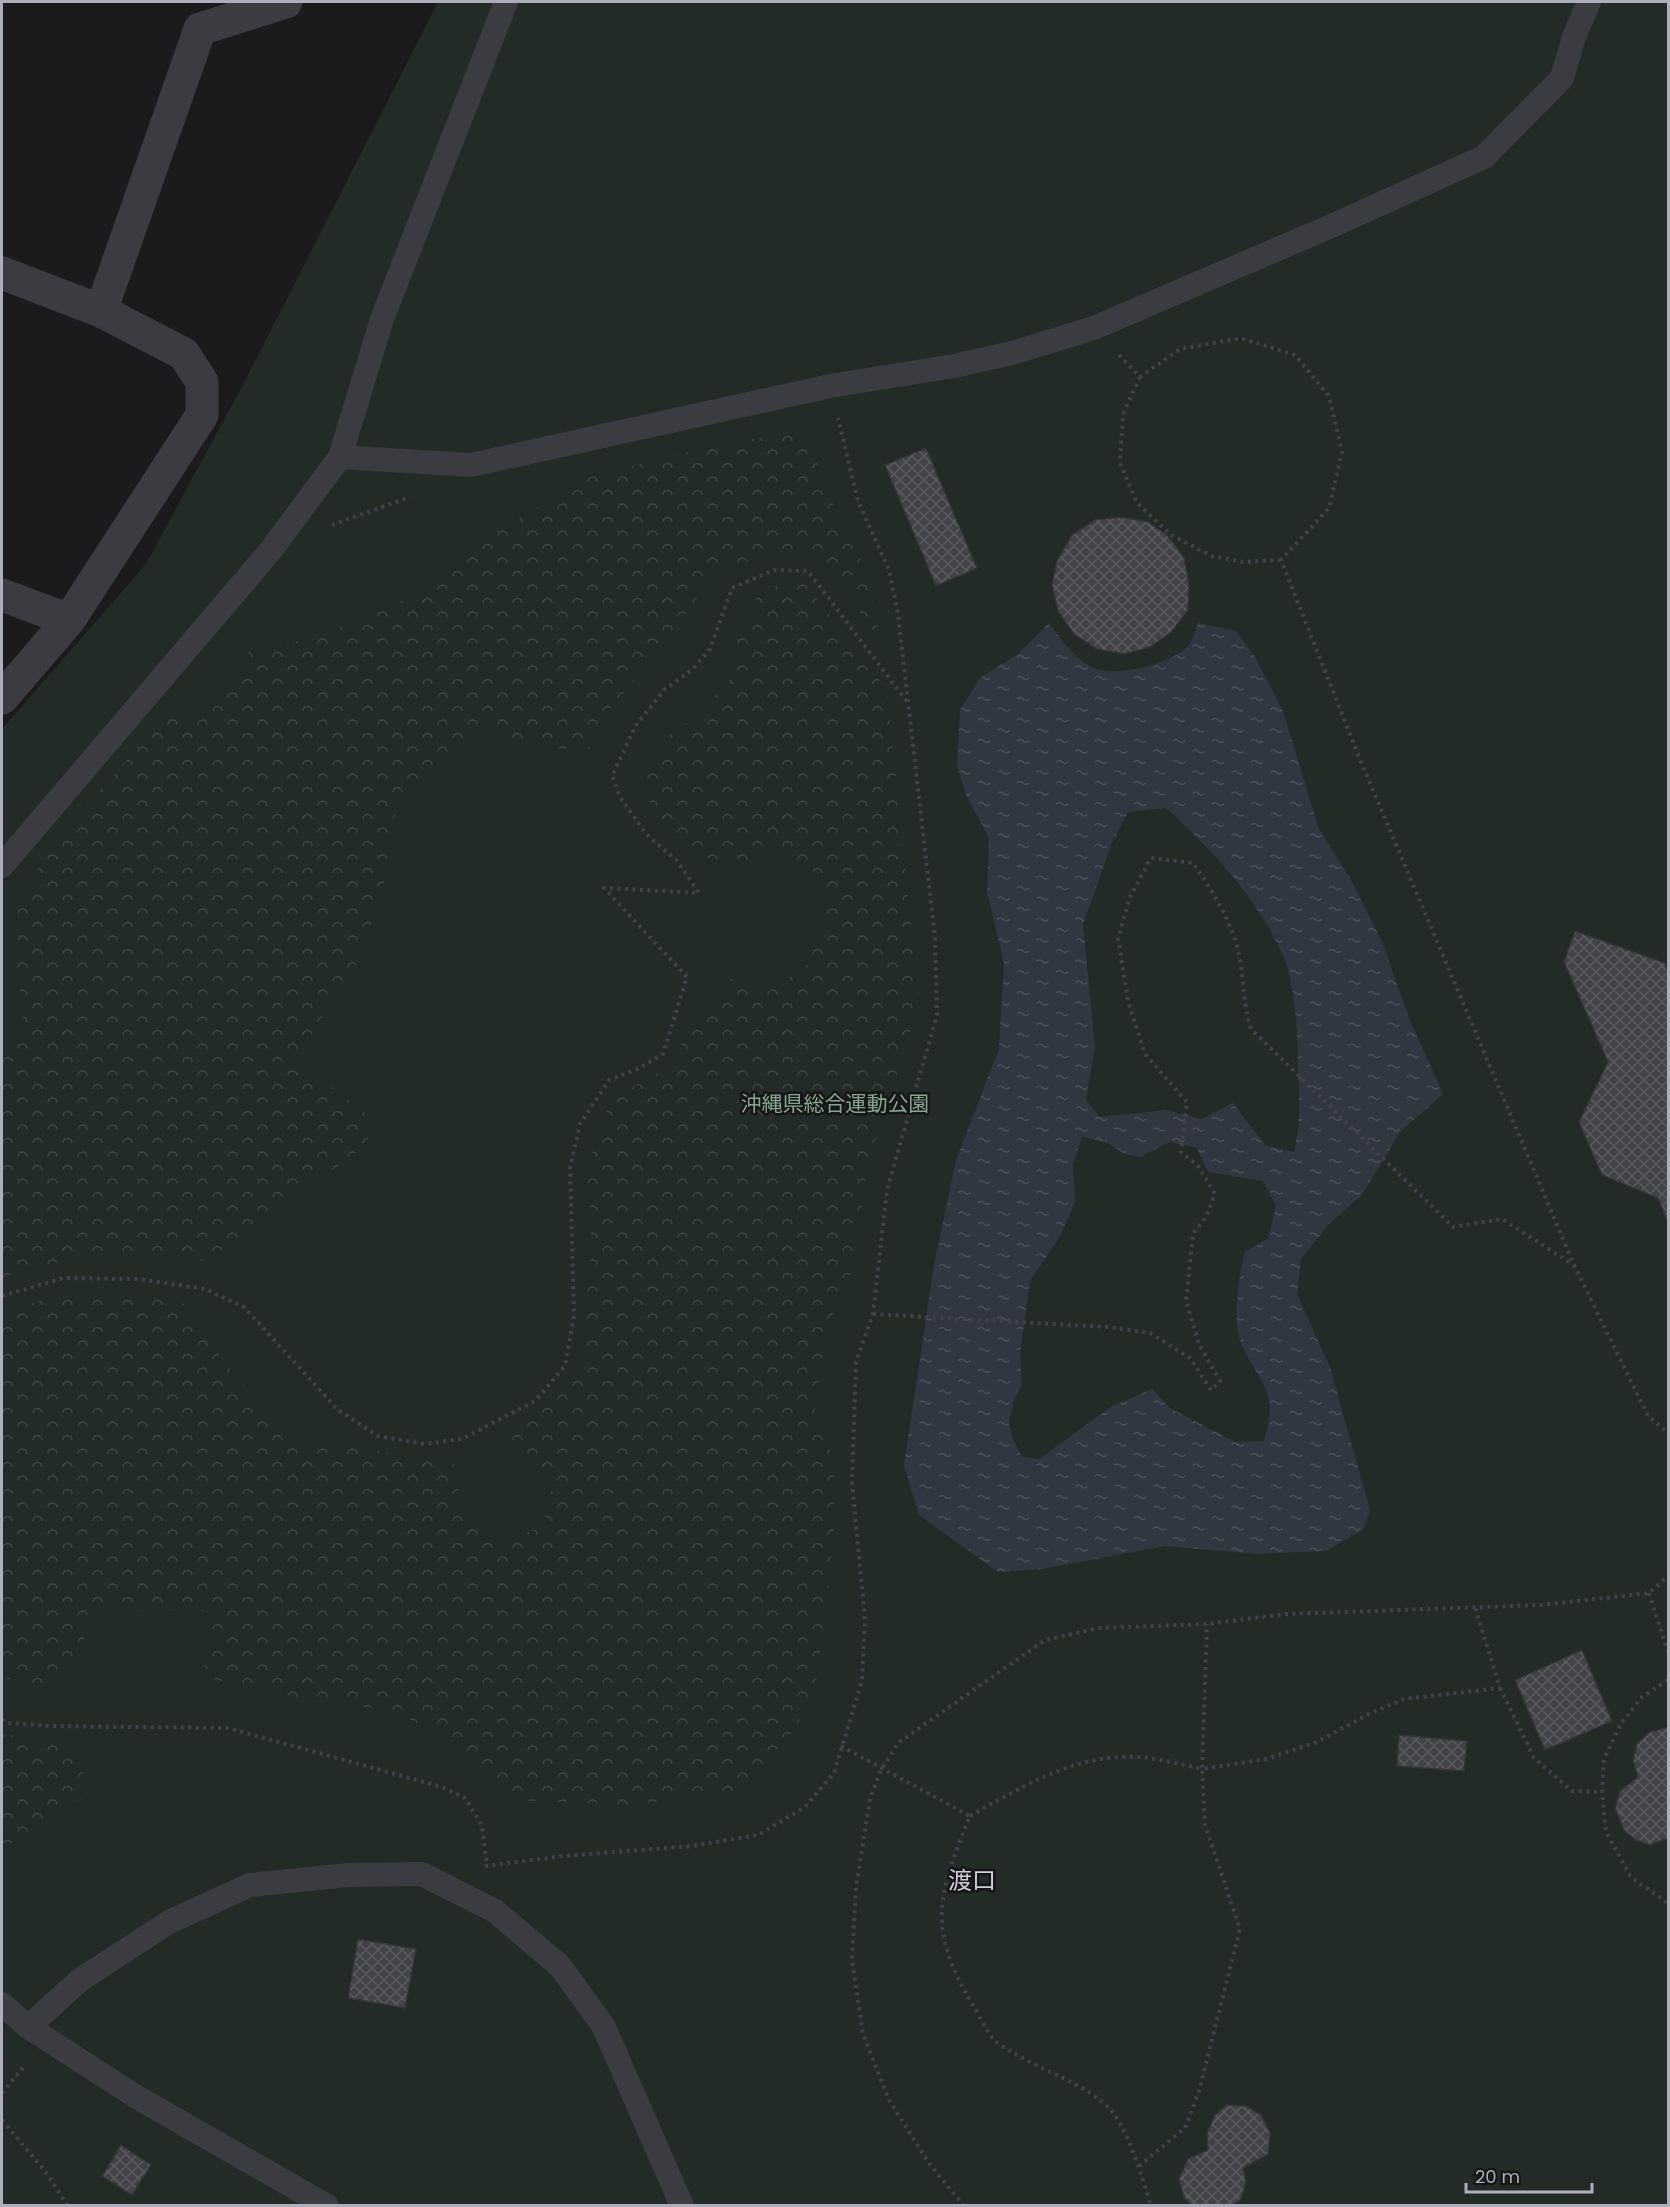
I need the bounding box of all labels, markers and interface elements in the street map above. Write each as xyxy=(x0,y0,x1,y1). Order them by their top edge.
park label: 沖縄県総合運動公園 xyxy=(741,1089,930,1118)
district label: 渡口 xyxy=(948,1864,996,1897)
scale bar xyxy=(1466,2156,1592,2194)
text: 20 m xyxy=(1475,2164,1520,2189)

